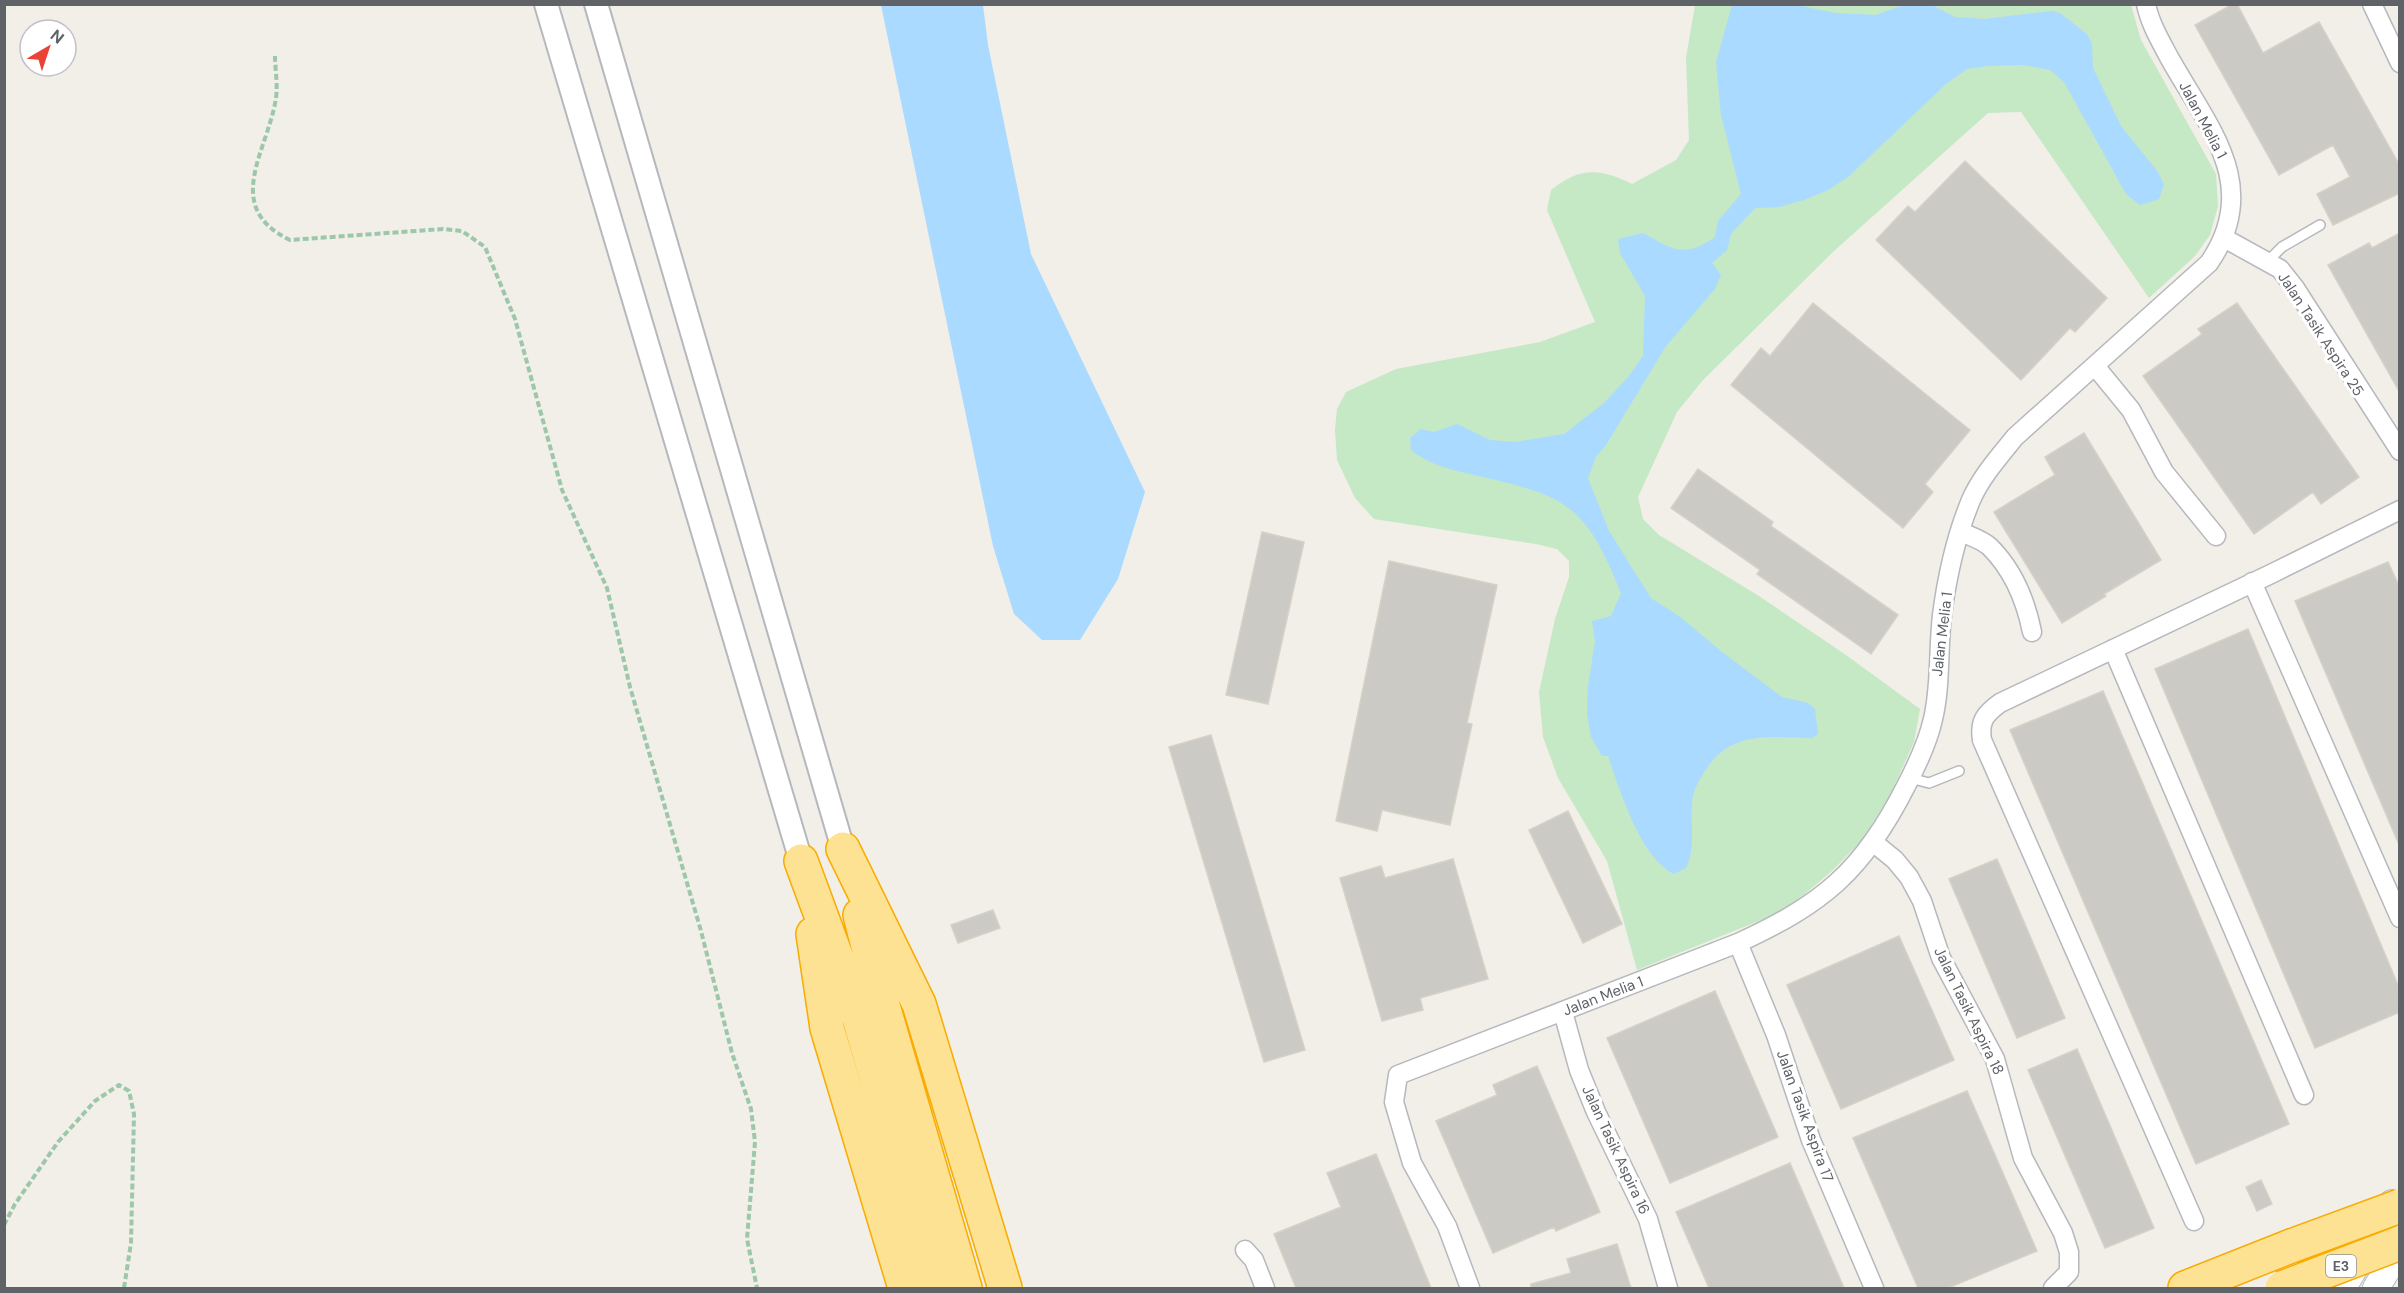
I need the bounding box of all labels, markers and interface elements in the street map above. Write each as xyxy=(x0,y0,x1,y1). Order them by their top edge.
north arrow xyxy=(18,18,78,78)
text: N xyxy=(46,25,68,49)
street label: Jalan Melia 1 xyxy=(2174,78,2232,162)
street label: Jalan Tasik Aspira 25 xyxy=(2273,268,2369,400)
street label: Jalan Melia 1 xyxy=(1927,591,1957,677)
street label: Jalan Tasik Aspira 18 xyxy=(1929,944,2009,1078)
street label: Jalan Melia 1 xyxy=(1560,971,1646,1021)
street label: Jalan Tasik Aspira 17 xyxy=(1772,1047,1838,1185)
street label: Jalan Tasik Aspira 16 xyxy=(1577,1082,1655,1218)
road number: E3 xyxy=(2326,1255,2356,1277)

